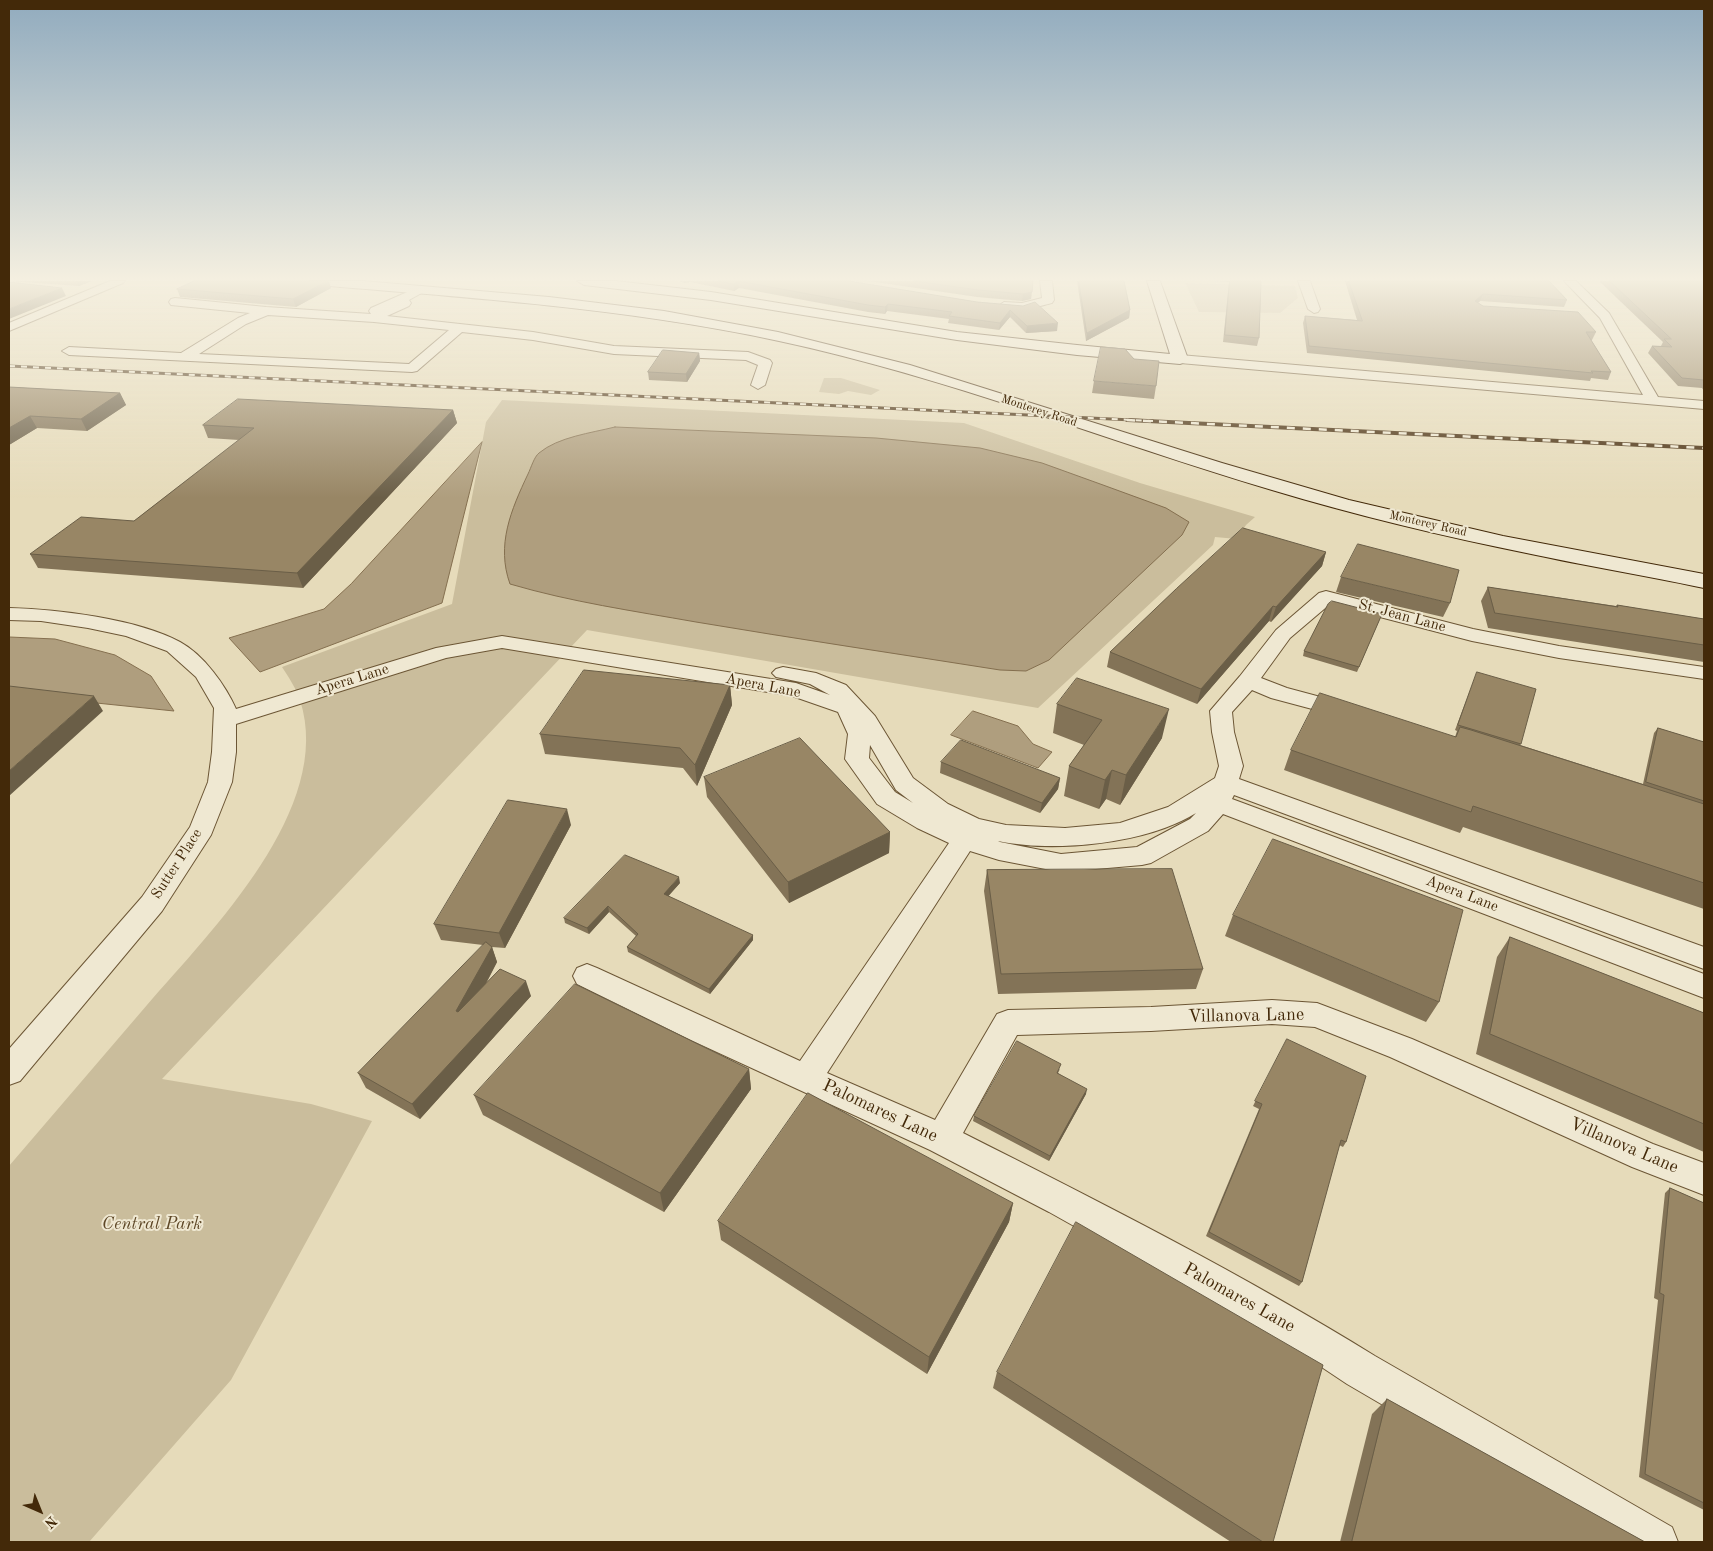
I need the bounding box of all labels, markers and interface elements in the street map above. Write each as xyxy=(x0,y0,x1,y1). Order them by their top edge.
street label: Monterey Road xyxy=(999,392,1079,430)
street label: Monterey Road xyxy=(1388,508,1468,540)
street label: St. Jean Lane xyxy=(1356,596,1448,636)
street label: Apera Lane xyxy=(313,660,391,700)
street label: Apera Lane xyxy=(724,670,802,702)
street label: Sutter Place xyxy=(148,825,206,903)
street label: Apera Lane xyxy=(1423,872,1501,916)
street label: Villanova Lane xyxy=(1188,1004,1304,1028)
street label: Palomares Lane xyxy=(819,1075,941,1147)
street label: Villanova Lane xyxy=(1566,1113,1682,1179)
park label: Central Park xyxy=(102,1213,202,1235)
street label: Palomares Lane xyxy=(1179,1258,1299,1338)
north arrow xyxy=(15,1486,65,1536)
text: N xyxy=(42,1513,59,1531)

